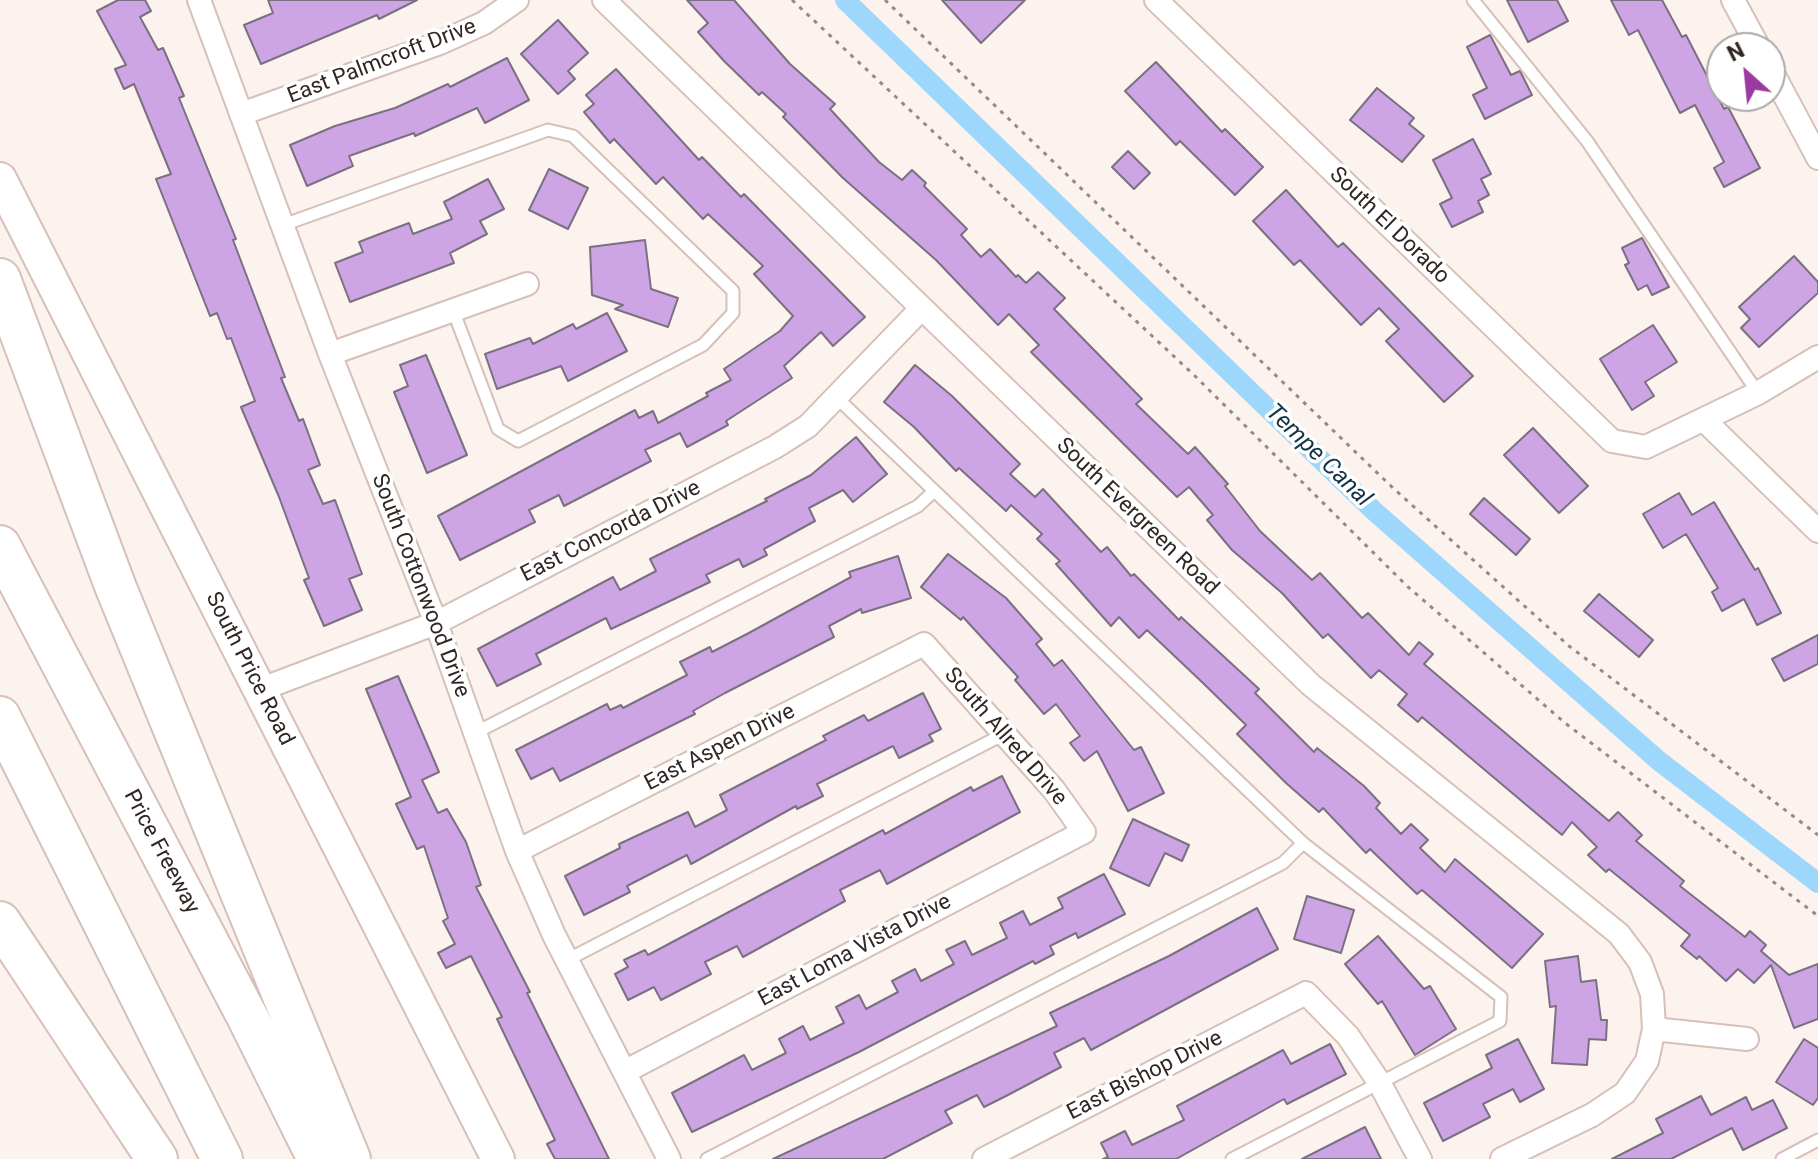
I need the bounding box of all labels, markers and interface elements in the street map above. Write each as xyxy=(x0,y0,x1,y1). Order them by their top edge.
street label: East Palmcroft Drive xyxy=(284,14,480,110)
north arrow xyxy=(1706,32,1786,112)
text: N xyxy=(1723,37,1748,67)
street label: South El Dorado xyxy=(1323,162,1455,290)
water label: Tempe Canal xyxy=(1259,398,1377,514)
street label: South Evergreen Road xyxy=(1050,433,1224,601)
street label: South Cottonwood Drive xyxy=(365,471,475,701)
street label: East Concorda Drive xyxy=(517,475,705,589)
street label: South Price Road xyxy=(199,588,299,750)
street label: South Allred Drive xyxy=(938,663,1072,811)
street label: East Aspen Drive xyxy=(640,699,800,797)
street label: Price Freeway xyxy=(117,786,205,918)
street label: East Loma Vista Drive xyxy=(754,889,956,1013)
street label: East Bishop Drive xyxy=(1063,1025,1227,1127)

